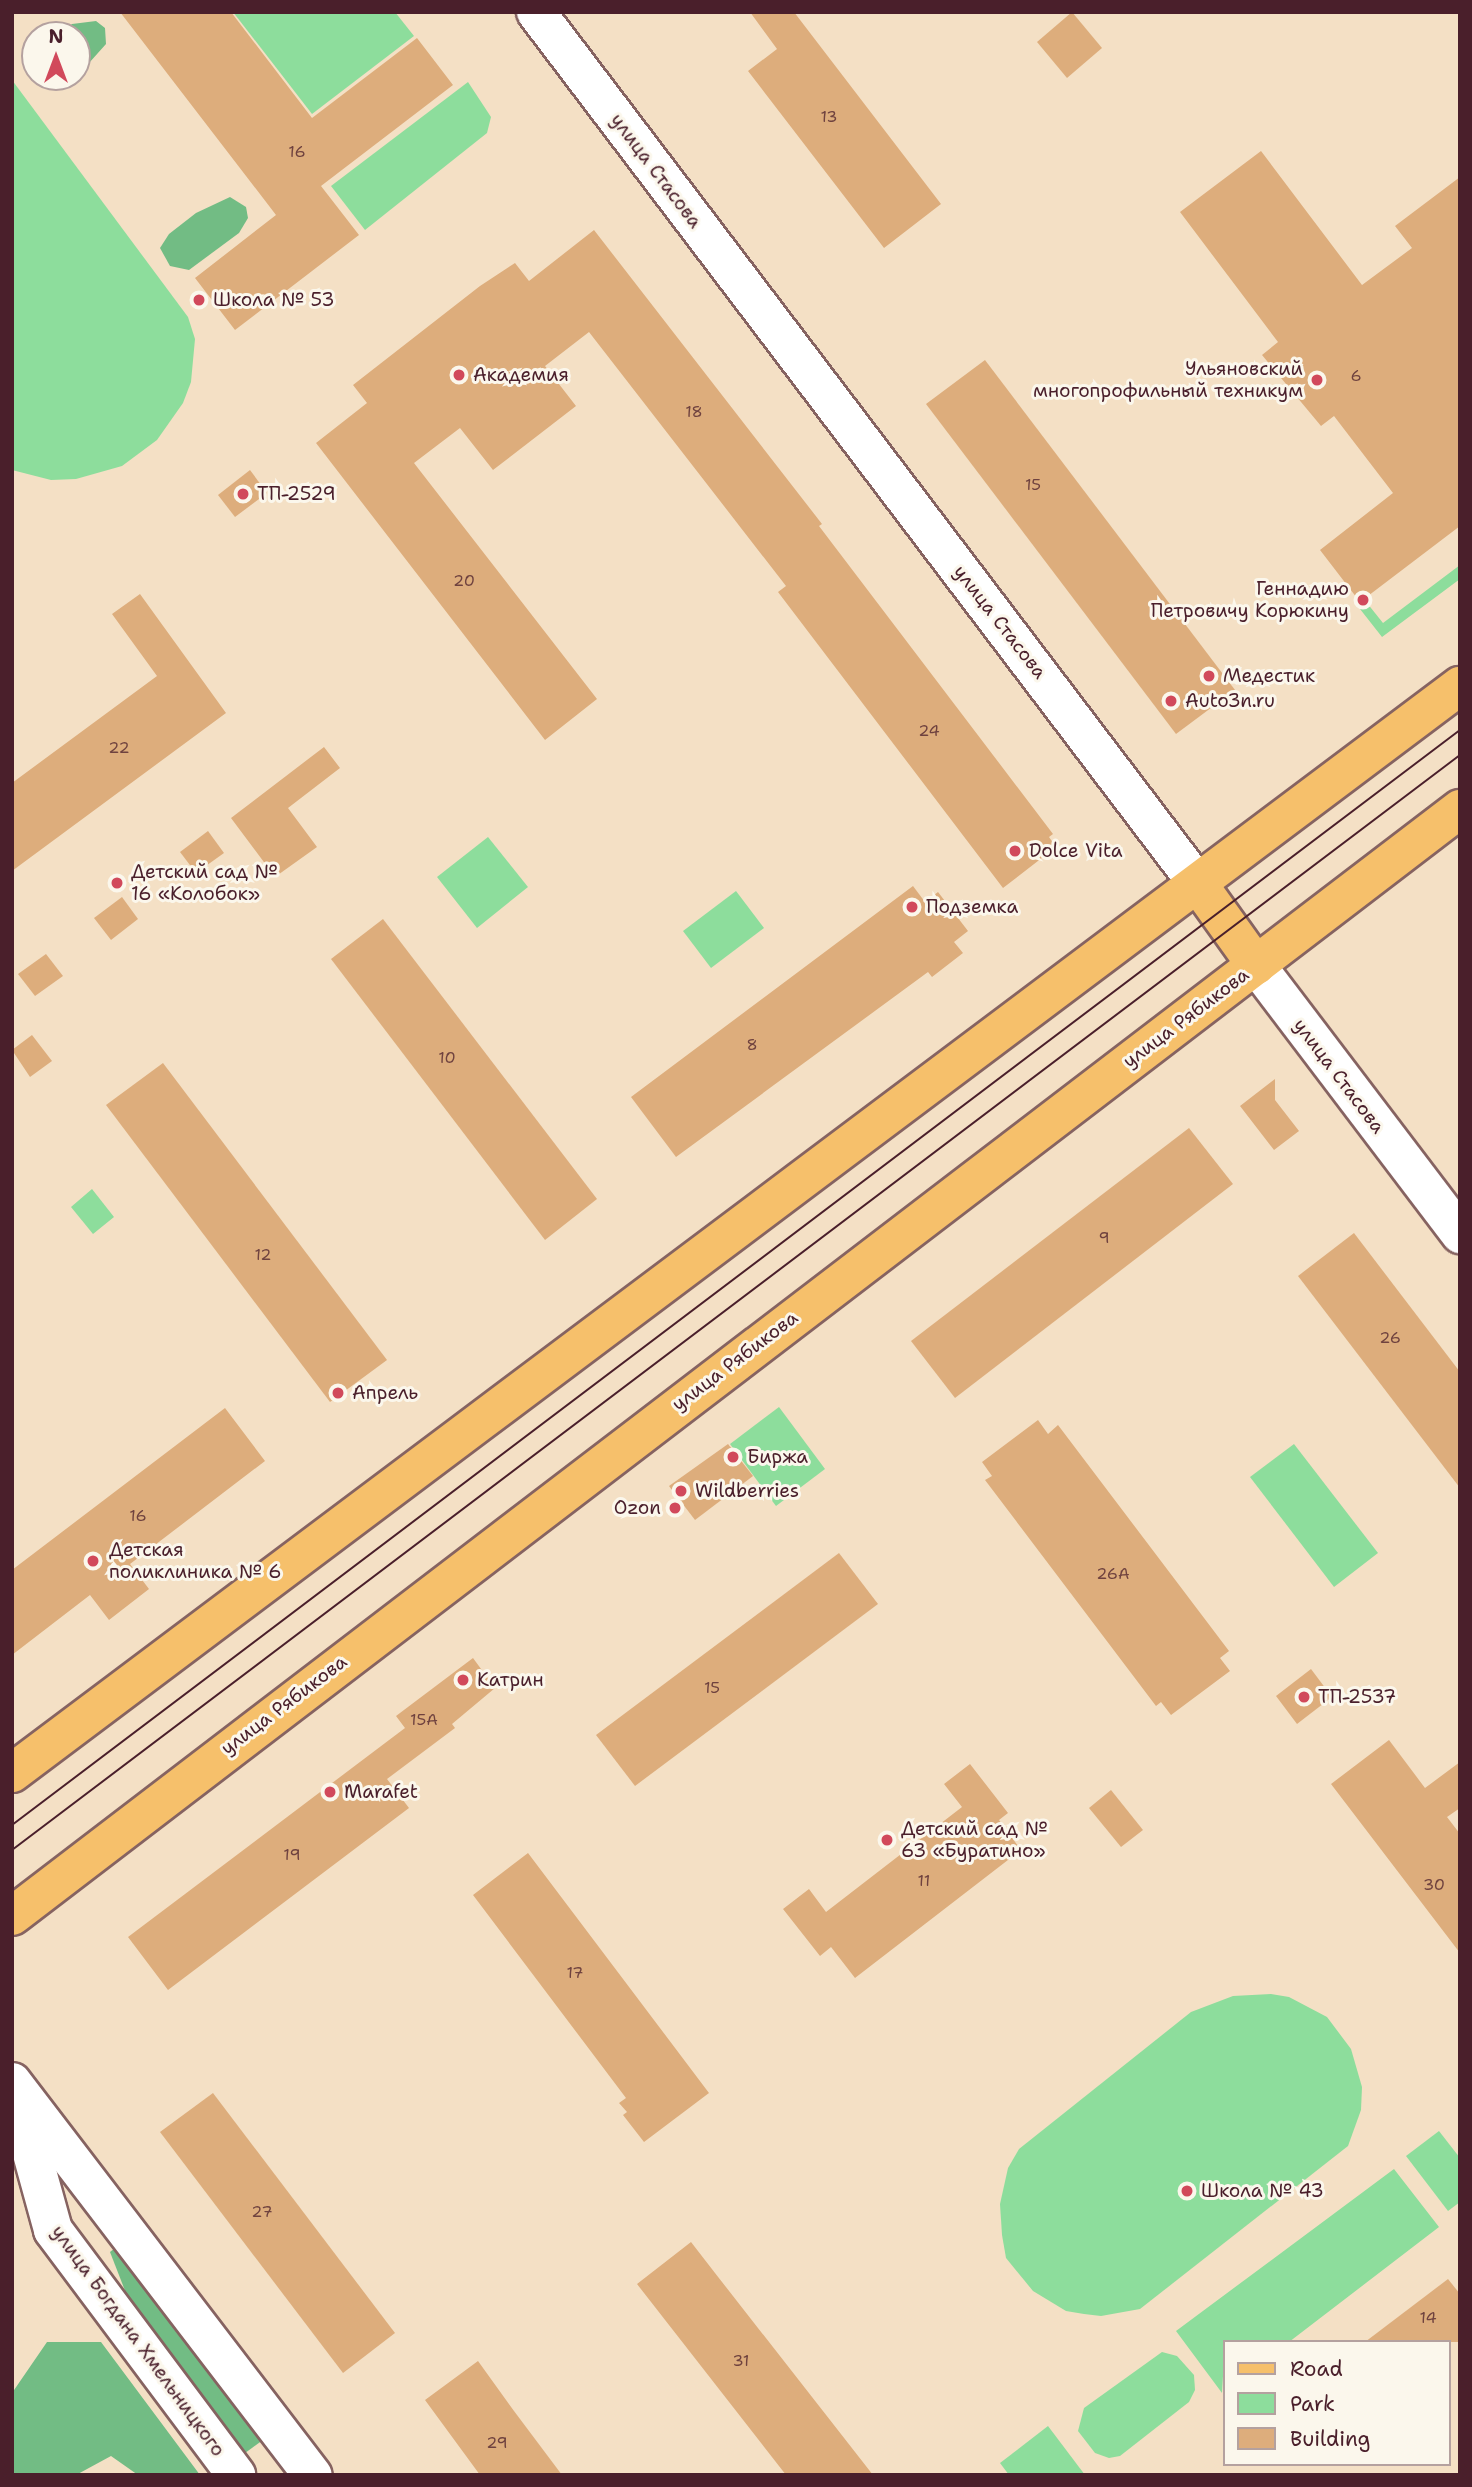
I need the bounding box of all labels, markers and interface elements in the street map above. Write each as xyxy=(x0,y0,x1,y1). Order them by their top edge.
north arrow xyxy=(21,21,91,91)
text: N xyxy=(48,24,64,49)
house number: 13 xyxy=(820,107,838,127)
street label: улица Стасова xyxy=(605,109,707,233)
house number: 16 xyxy=(288,142,306,162)
place label: Школа № 53 xyxy=(213,289,335,311)
marker: Школа № 53 xyxy=(191,292,207,308)
place label: Ульяновский многопрофильный техникум xyxy=(1033,358,1303,402)
place label: Академия xyxy=(473,364,569,386)
house number: 6 xyxy=(1350,366,1362,386)
marker: Академия xyxy=(451,367,467,383)
marker: Ульяновский многопрофильный техникум xyxy=(1309,372,1325,388)
house number: 18 xyxy=(685,402,703,422)
house number: 15 xyxy=(1025,475,1041,495)
place label: ТП-2529 xyxy=(257,483,336,505)
marker: ТП-2529 xyxy=(235,486,251,502)
street label: улица Стасова xyxy=(949,561,1051,683)
house number: 20 xyxy=(453,571,475,591)
place label: Геннадию Петровичу Корюкину xyxy=(1151,578,1349,622)
marker: Геннадию Петровичу Корюкину xyxy=(1355,592,1371,608)
place label: Медестик xyxy=(1223,665,1315,687)
marker: Медестик xyxy=(1201,668,1217,684)
place label: Auto3n.ru xyxy=(1185,690,1275,712)
marker: Auto3n.ru xyxy=(1163,693,1179,709)
house number: 24 xyxy=(918,721,940,741)
house number: 22 xyxy=(108,738,130,758)
place label: Dolce Vita xyxy=(1029,840,1123,862)
marker: Dolce Vita xyxy=(1007,843,1023,859)
place label: Детский сад № 16 «Колобок» xyxy=(131,861,278,905)
marker: Детский сад № 16 «Колобок» xyxy=(109,875,125,891)
place label: Подземка xyxy=(926,896,1018,918)
marker: Подземка xyxy=(904,899,920,915)
street label: улица Рябикова xyxy=(1119,963,1253,1073)
street label: улица Стасова xyxy=(1288,1014,1390,1138)
house number: 8 xyxy=(746,1035,758,1055)
house number: 10 xyxy=(438,1048,456,1068)
house number: 9 xyxy=(1098,1228,1110,1248)
house number: 12 xyxy=(254,1245,272,1265)
street label: улица Рябикова xyxy=(668,1306,802,1416)
house number: 26 xyxy=(1379,1328,1401,1348)
place label: Апрель xyxy=(352,1382,418,1404)
marker: Апрель xyxy=(330,1385,346,1401)
place label: Биржа xyxy=(747,1446,808,1468)
marker: Биржа xyxy=(725,1449,741,1465)
place label: Wildberries xyxy=(695,1480,799,1502)
marker: Wildberries xyxy=(673,1483,689,1499)
place label: Ozon xyxy=(614,1497,661,1519)
marker: Ozon xyxy=(667,1500,683,1516)
house number: 16 xyxy=(129,1506,147,1526)
place label: Детская поликлиника № 6 xyxy=(109,1539,282,1583)
marker: Детская поликлиника № 6 xyxy=(83,1551,103,1571)
house number: 26А xyxy=(1096,1564,1130,1584)
street label: улица Рябикова xyxy=(217,1650,351,1760)
place label: Катрин xyxy=(477,1669,544,1691)
marker: Катрин xyxy=(455,1672,471,1688)
house number: 15 xyxy=(704,1678,720,1698)
place label: ТП-2537 xyxy=(1318,1686,1396,1708)
marker: ТП-2537 xyxy=(1296,1689,1312,1705)
house number: 15А xyxy=(410,1710,438,1730)
place label: Marafet xyxy=(344,1781,418,1803)
marker: Marafet xyxy=(322,1784,338,1800)
place label: Детский сад № 63 «Буратино» xyxy=(901,1818,1048,1862)
marker: Детский сад № 63 «Буратино» xyxy=(879,1832,895,1848)
house number: 19 xyxy=(283,1845,301,1865)
house number: 11 xyxy=(918,1871,930,1891)
house number: 30 xyxy=(1423,1875,1445,1895)
house number: 17 xyxy=(566,1963,584,1983)
place label: Школа № 43 xyxy=(1201,2180,1324,2202)
marker: Школа № 43 xyxy=(1179,2183,1195,2199)
house number: 27 xyxy=(251,2202,273,2222)
street label: улица Богдана Хмельницкого xyxy=(46,2221,230,2461)
house number: 14 xyxy=(1419,2308,1437,2328)
legend xyxy=(1224,2340,1451,2466)
house number: 31 xyxy=(732,2351,750,2371)
text: Road xyxy=(1290,2355,1343,2383)
text: Park xyxy=(1290,2390,1335,2418)
text: Building xyxy=(1290,2425,1370,2453)
house number: 29 xyxy=(486,2433,508,2453)

